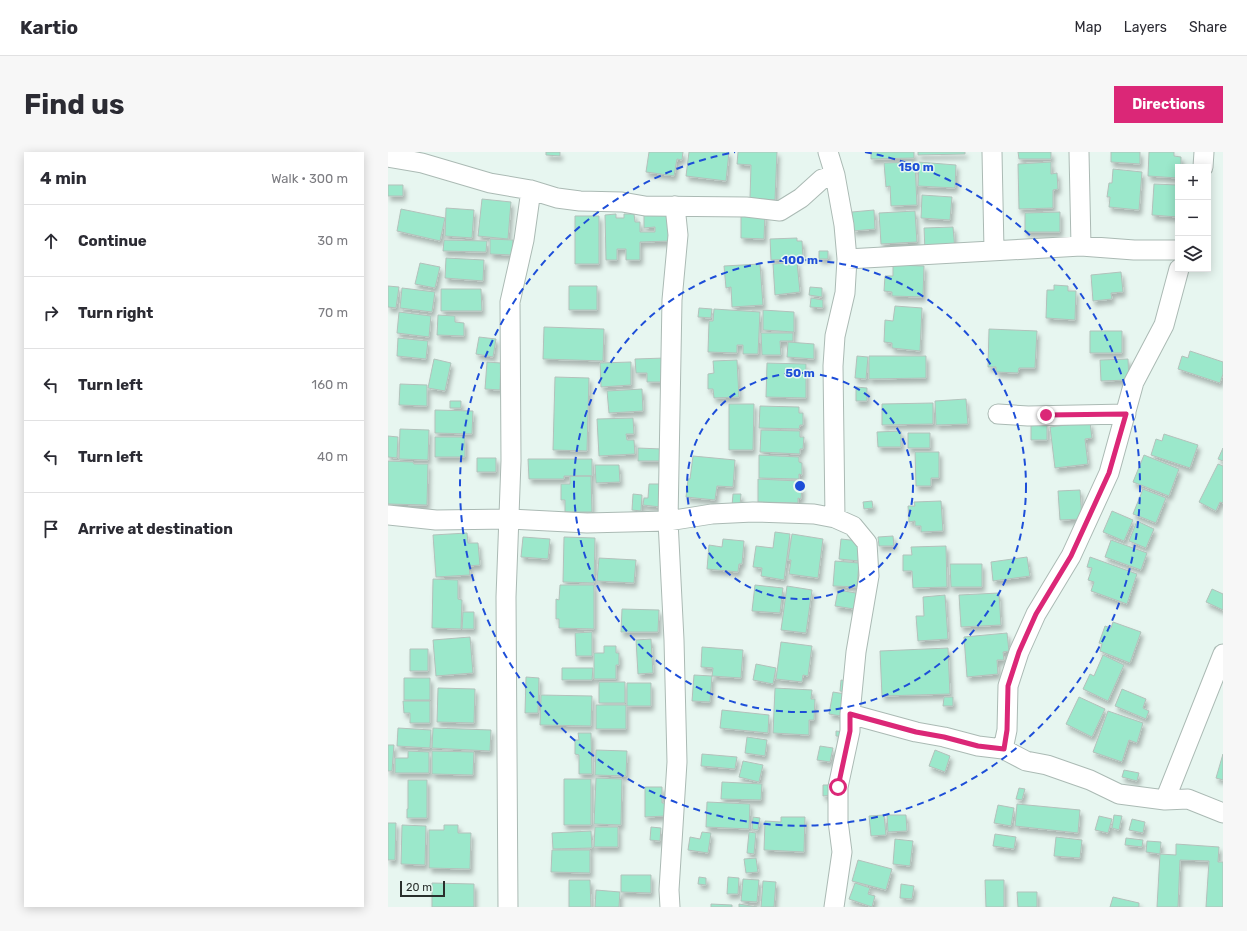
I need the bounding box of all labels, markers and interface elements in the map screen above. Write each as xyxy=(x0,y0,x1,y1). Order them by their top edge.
text: Kartio xyxy=(20,16,78,39)
text: Map xyxy=(1075,19,1102,36)
text: Layers xyxy=(1124,19,1167,36)
text: Share xyxy=(1189,19,1227,36)
button: Directions xyxy=(1114,86,1223,123)
text: Find us xyxy=(24,88,124,121)
text: 150 m xyxy=(898,160,934,174)
map controls xyxy=(1175,164,1211,272)
button: + xyxy=(1175,164,1211,200)
text: 4 min xyxy=(40,168,87,188)
text: Walk · 300 m xyxy=(271,171,348,186)
button: − xyxy=(1175,200,1211,236)
icon: ahead xyxy=(40,230,62,252)
text: Continue xyxy=(78,232,147,250)
text: 30 m xyxy=(317,233,348,248)
button: layers xyxy=(1175,236,1211,272)
text: 100 m xyxy=(782,253,818,267)
icon: right xyxy=(40,302,62,324)
text: Turn right xyxy=(78,304,153,322)
text: 70 m xyxy=(318,305,348,320)
text: 50 m xyxy=(785,366,815,380)
icon: left xyxy=(40,374,62,396)
text: Turn left xyxy=(78,376,143,394)
text: 160 m xyxy=(312,377,348,392)
route end xyxy=(1037,406,1055,424)
icon: left xyxy=(40,446,62,468)
text: Turn left xyxy=(78,448,143,466)
text: 40 m xyxy=(317,449,348,464)
centre of rings xyxy=(793,479,807,493)
icon: arrive xyxy=(40,518,62,540)
text: Arrive at destination xyxy=(78,520,233,538)
route start xyxy=(829,778,847,796)
scale bar xyxy=(400,879,445,898)
text: 20 m xyxy=(406,881,432,894)

